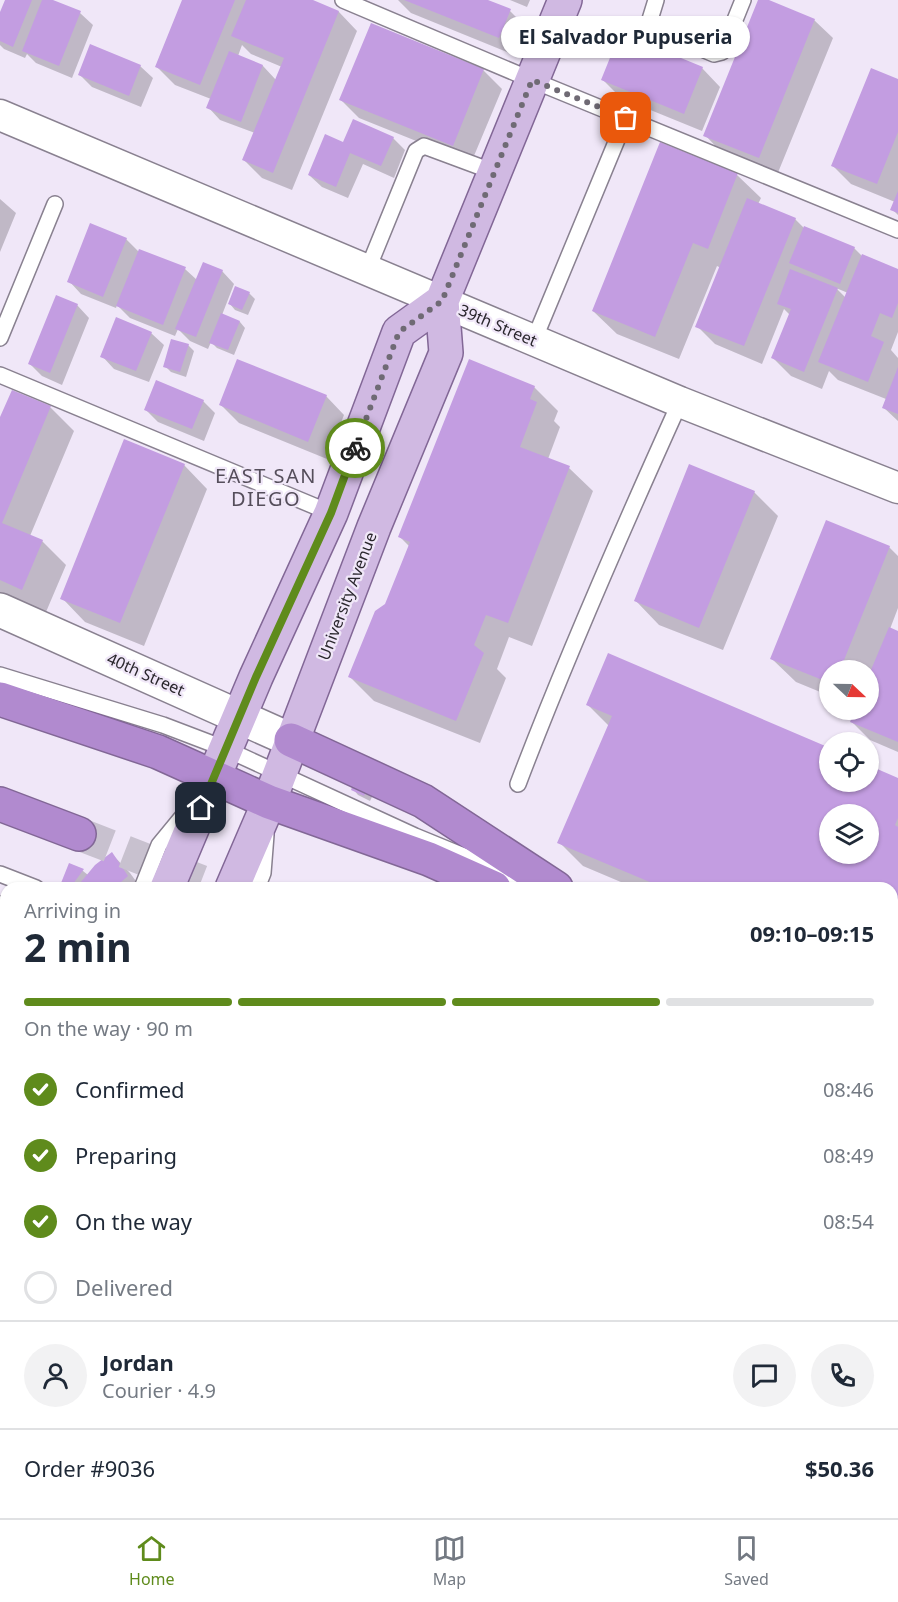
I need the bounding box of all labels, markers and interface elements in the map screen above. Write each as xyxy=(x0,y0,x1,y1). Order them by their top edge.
callout: El Salvador Pupuseria xyxy=(502,16,750,58)
text: El Salvador Pupuseria xyxy=(519,23,732,50)
pin xyxy=(600,92,651,143)
icon: bag xyxy=(609,101,642,134)
street label: 39th Street xyxy=(456,299,541,351)
courier xyxy=(325,418,385,478)
icon: bike xyxy=(339,432,372,465)
district label: EAST SAN DIEGO xyxy=(215,462,317,512)
street label: University Avenue xyxy=(312,529,382,663)
street label: 40th Street xyxy=(104,647,188,701)
north arrow xyxy=(819,660,879,720)
map controls xyxy=(819,660,879,864)
button: locate xyxy=(819,732,879,792)
pin xyxy=(175,782,226,833)
icon: home xyxy=(184,791,217,824)
button: layers xyxy=(819,804,879,864)
text: Arriving in xyxy=(24,897,121,924)
text: 09:10–09:15 xyxy=(750,918,874,948)
text: 2 min xyxy=(24,920,131,973)
text: On the way · 90 m xyxy=(24,1015,193,1042)
icon: check xyxy=(24,1073,57,1106)
text: Confirmed xyxy=(75,1074,185,1104)
text: 08:46 xyxy=(823,1076,874,1103)
icon: check xyxy=(24,1139,57,1172)
text: Preparing xyxy=(75,1140,177,1170)
text: 08:49 xyxy=(823,1142,874,1169)
icon: check xyxy=(24,1205,57,1238)
text: On the way xyxy=(75,1206,192,1236)
text: 08:54 xyxy=(823,1208,874,1235)
text: Delivered xyxy=(75,1272,173,1302)
button: person xyxy=(24,1344,87,1407)
button: chat xyxy=(733,1344,796,1407)
button: phone xyxy=(811,1344,874,1407)
text: Jordan xyxy=(102,1347,174,1377)
text: Courier · 4.9 xyxy=(102,1377,216,1404)
text: Order #9036 xyxy=(24,1453,155,1483)
text: $50.36 xyxy=(805,1453,874,1483)
tab: Home xyxy=(129,1532,175,1590)
tab: Map xyxy=(433,1532,466,1590)
tab: Saved xyxy=(724,1532,769,1590)

